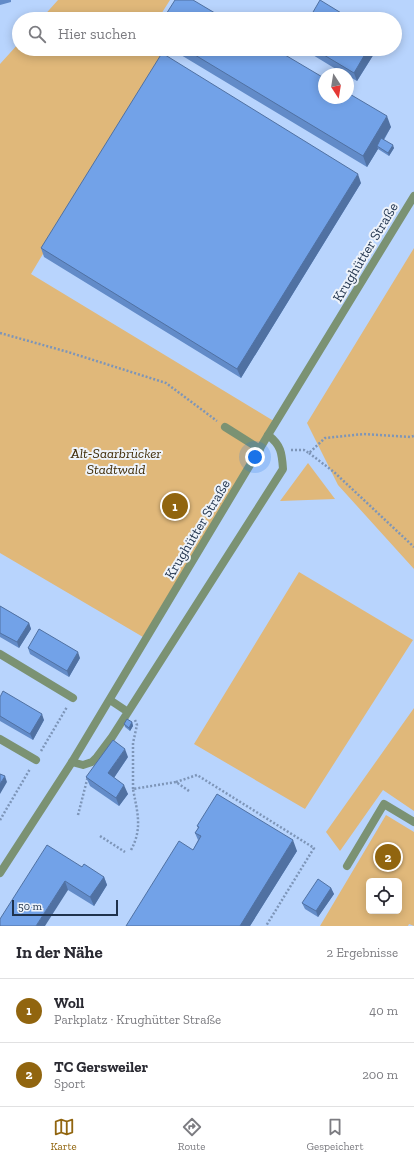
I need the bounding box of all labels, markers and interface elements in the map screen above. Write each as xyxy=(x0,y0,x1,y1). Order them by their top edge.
search box xyxy=(12,12,402,56)
icon: search xyxy=(26,23,48,45)
text: Hier suchen xyxy=(58,25,136,43)
north arrow xyxy=(318,68,354,104)
street label: Krughütter Straße xyxy=(329,199,402,305)
park label: Alt-Saarbrücker Stadtwald xyxy=(70,445,161,478)
your location xyxy=(245,447,265,467)
street label: Krughütter Straße xyxy=(161,476,234,582)
pin: 1 xyxy=(162,491,188,521)
pin: 2 xyxy=(375,842,401,872)
map controls xyxy=(366,878,402,914)
button: locate xyxy=(366,878,402,914)
scale bar xyxy=(12,898,118,917)
text: 50 m xyxy=(18,900,42,913)
text: In der Nähe xyxy=(16,942,103,962)
text: 2 Ergebnisse xyxy=(326,945,398,960)
text: Woll xyxy=(54,994,84,1012)
text: 1 xyxy=(26,1003,32,1018)
text: 40 m xyxy=(369,1003,398,1018)
text: Parkplatz · Krughütter Straße xyxy=(54,1012,221,1027)
text: TC Gersweiler xyxy=(54,1058,148,1076)
text: 2 xyxy=(26,1067,32,1082)
text: 200 m xyxy=(362,1067,398,1082)
text: Sport xyxy=(54,1076,85,1091)
tab: Karte xyxy=(51,1116,77,1153)
tab: Route xyxy=(178,1116,205,1153)
tab: Gespeichert xyxy=(306,1116,364,1153)

